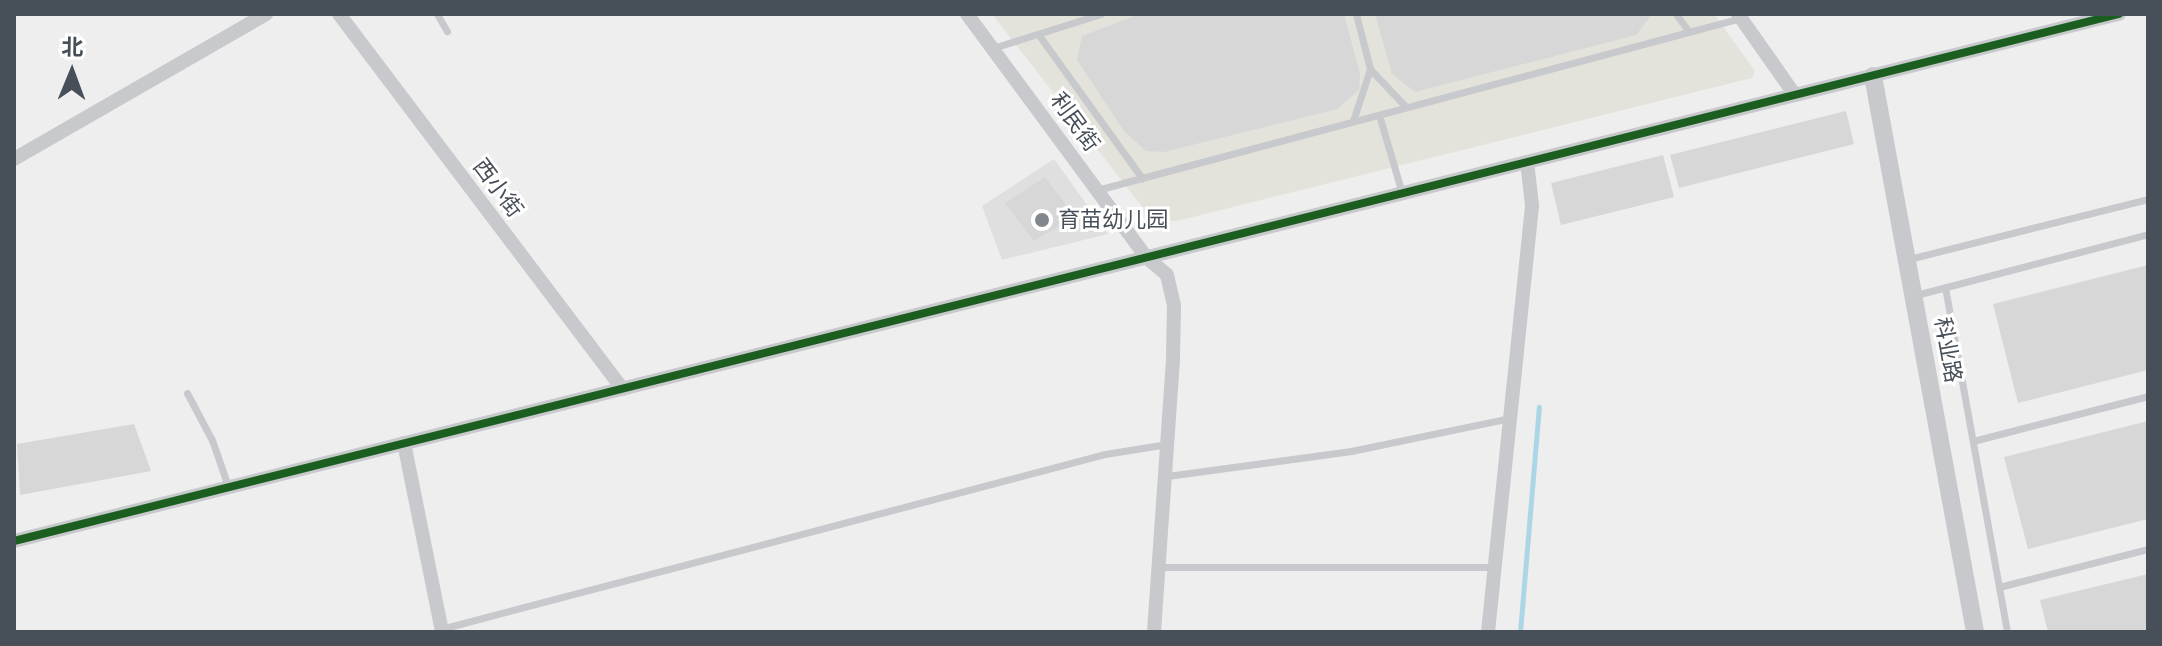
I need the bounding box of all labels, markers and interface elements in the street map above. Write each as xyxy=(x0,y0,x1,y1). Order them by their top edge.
north arrow xyxy=(32,32,112,112)
text: 北 xyxy=(61,35,84,60)
street label: 利民街 xyxy=(1045,88,1105,156)
street label: 西小街 xyxy=(468,154,528,222)
place label: 育苗幼儿园 xyxy=(1058,207,1168,233)
marker: 育苗幼儿园 xyxy=(1033,211,1051,229)
street label: 科业路 xyxy=(1929,315,1967,385)

